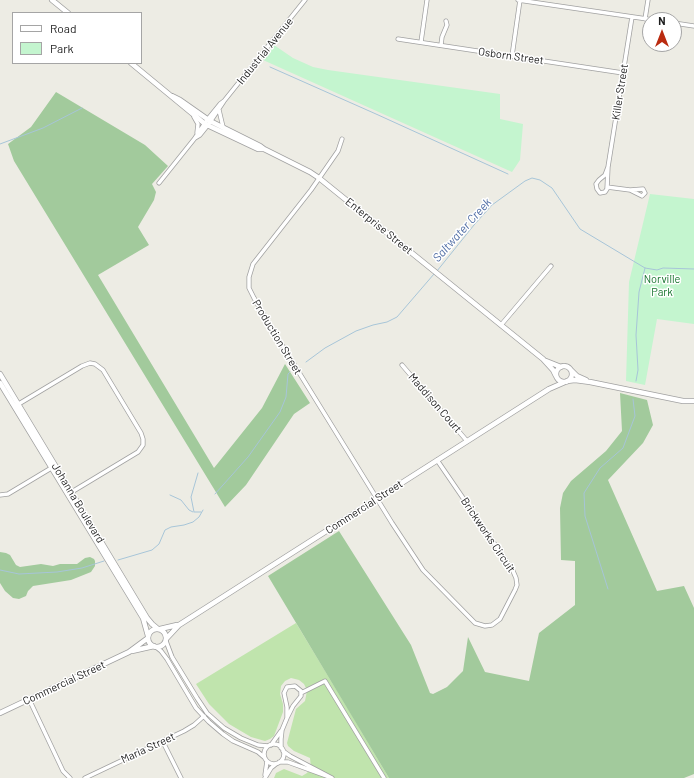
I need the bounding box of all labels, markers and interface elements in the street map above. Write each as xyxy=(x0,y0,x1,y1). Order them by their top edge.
legend xyxy=(12,12,142,64)
north arrow xyxy=(642,12,682,52)
text: N xyxy=(658,14,666,27)
street label: Industrial Avenue xyxy=(234,15,296,87)
text: Road xyxy=(50,21,77,35)
text: Park xyxy=(50,41,74,55)
street label: Osborn Street xyxy=(477,45,545,67)
street label: Killer Street xyxy=(609,63,631,121)
street label: Enterprise Street xyxy=(343,195,415,257)
water label: Saltwater Creek xyxy=(430,195,494,265)
park label: Norville Park xyxy=(644,272,680,298)
street label: Production Street xyxy=(249,297,305,377)
street label: Maddison Court xyxy=(406,371,464,435)
street label: Johanna Boulevard xyxy=(49,460,107,546)
street label: Commercial Street xyxy=(323,477,405,537)
street label: Brickworks Circuit xyxy=(458,495,518,575)
street label: Commercial Street xyxy=(21,658,107,708)
street label: Maria Street xyxy=(119,730,177,766)

